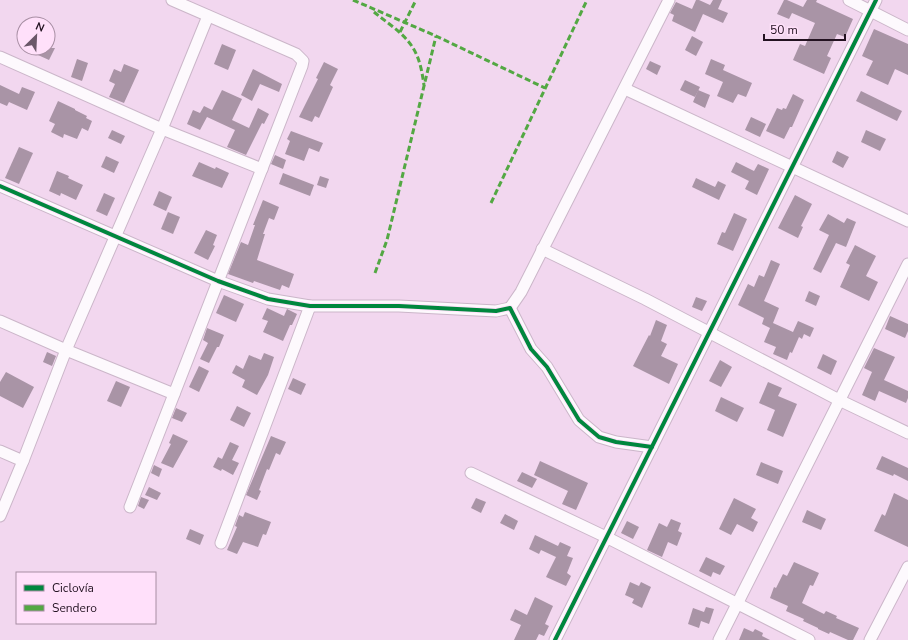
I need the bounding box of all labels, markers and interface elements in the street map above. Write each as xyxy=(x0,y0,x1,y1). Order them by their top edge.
north arrow xyxy=(16,16,56,56)
scale bar xyxy=(764,16,845,42)
text: N xyxy=(33,19,47,36)
text: 50 m xyxy=(770,22,798,38)
legend xyxy=(16,572,156,624)
text: Ciclovía xyxy=(52,580,94,596)
text: Sendero xyxy=(52,600,97,616)

